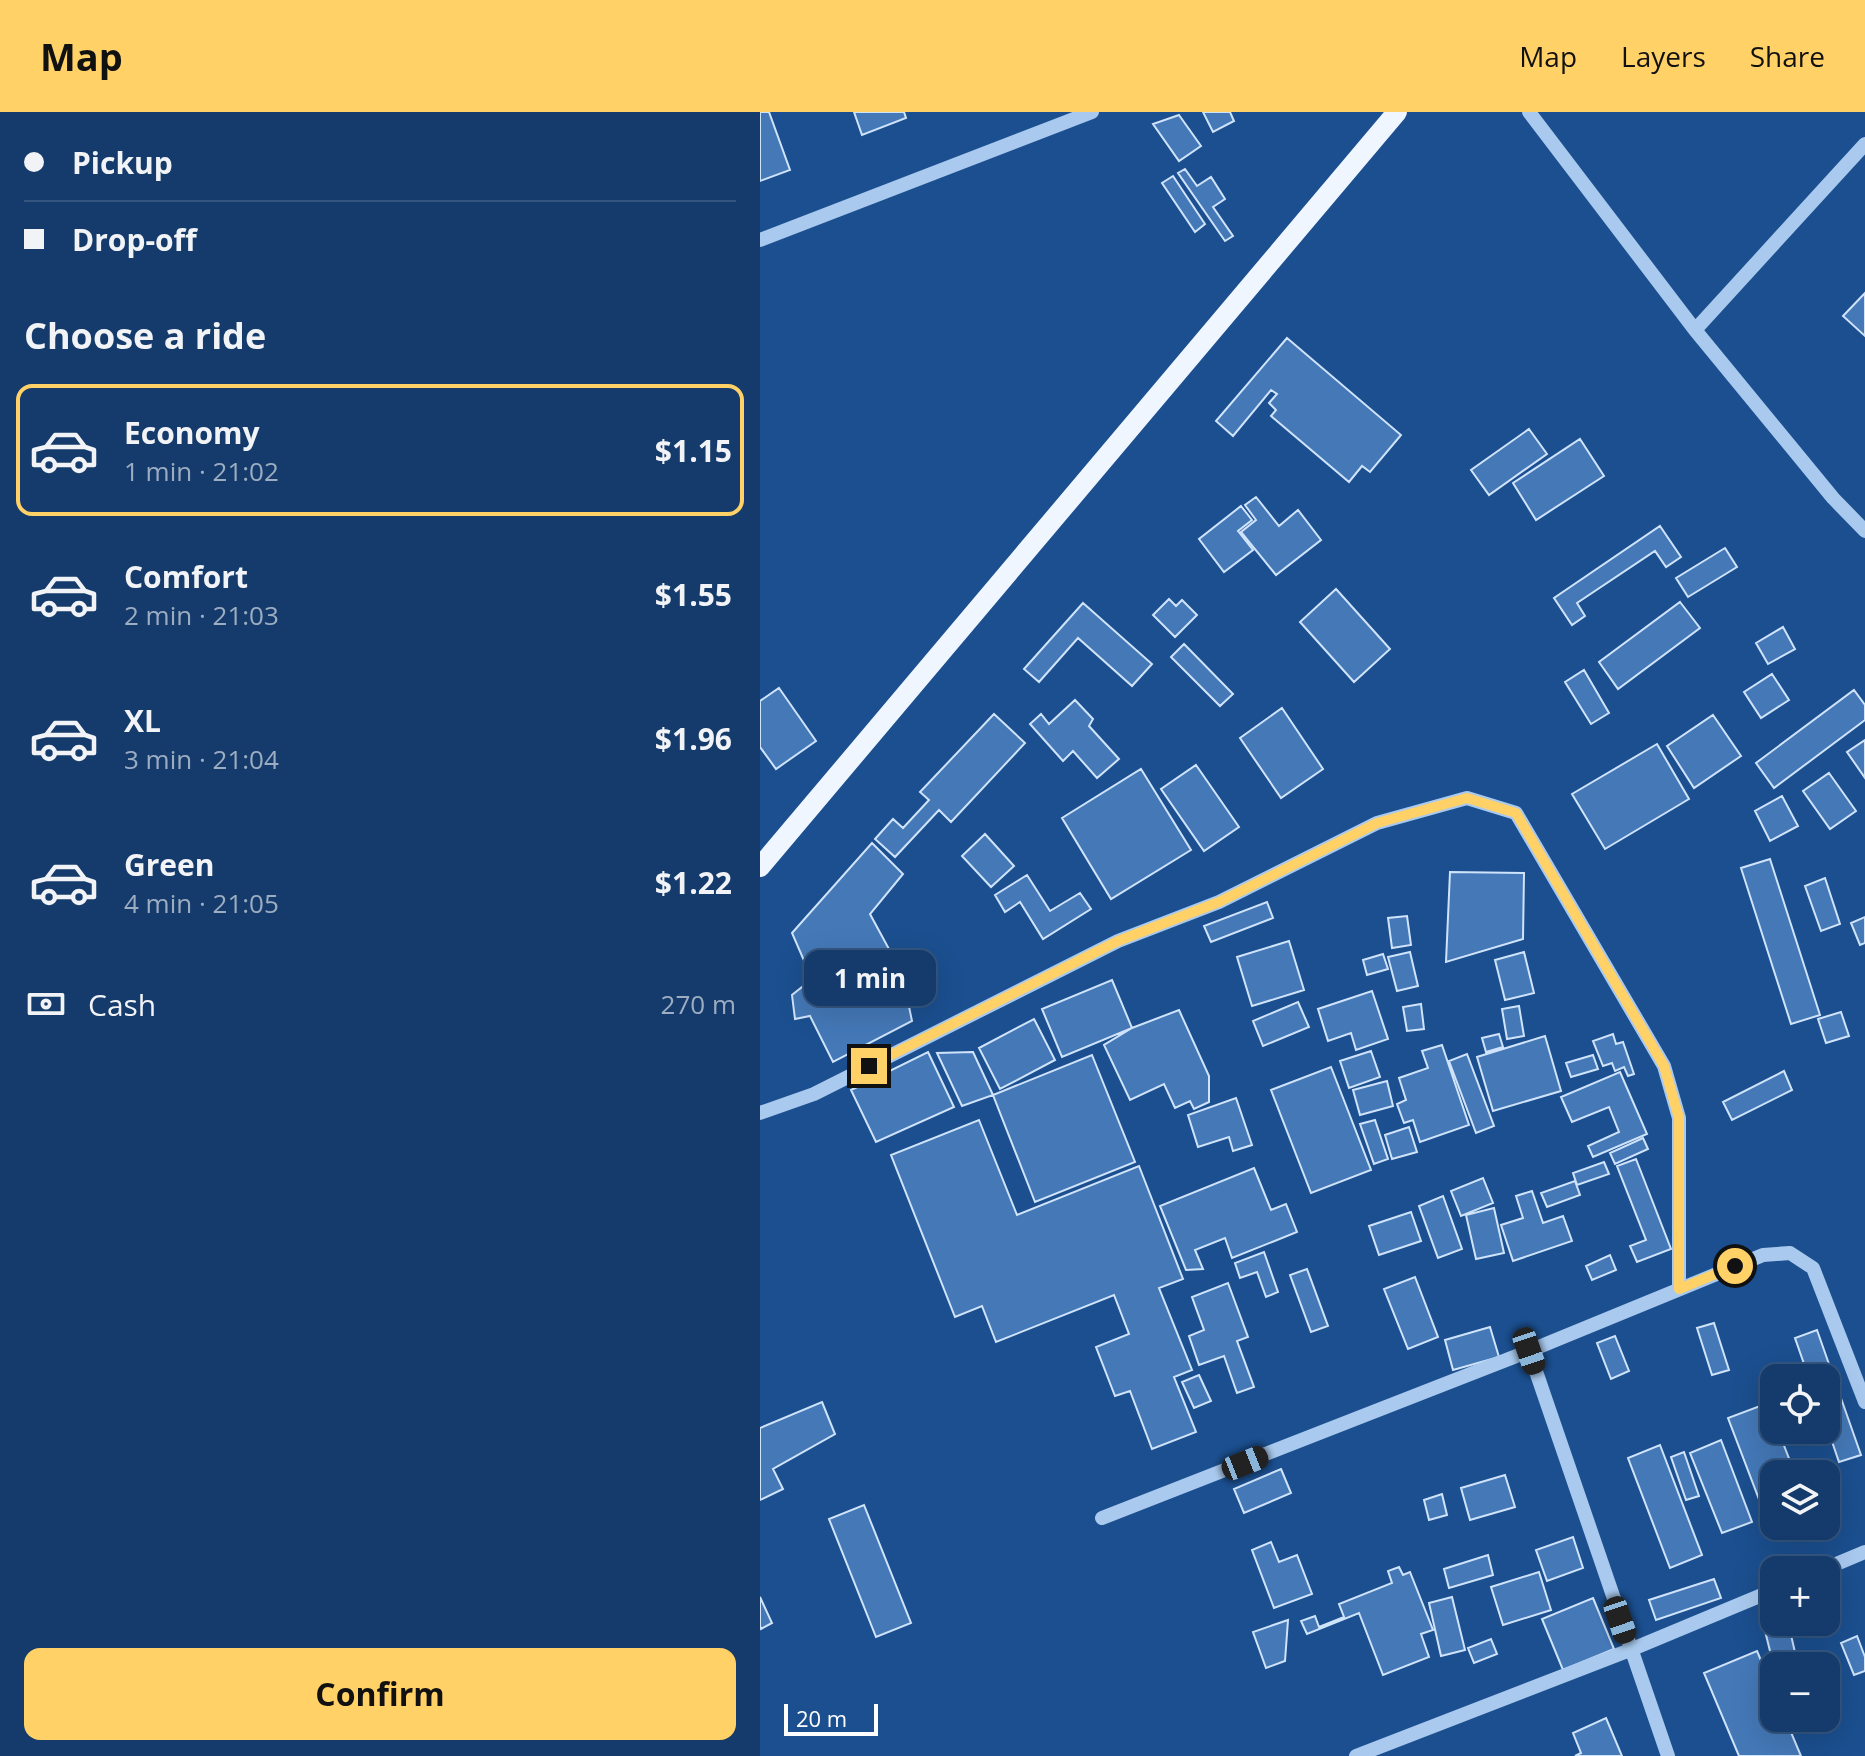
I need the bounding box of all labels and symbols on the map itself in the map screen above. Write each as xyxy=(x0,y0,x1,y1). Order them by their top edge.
callout: 1 min xyxy=(803,950,935,1006)
route end xyxy=(851,1048,887,1084)
route start xyxy=(1717,1248,1753,1284)
car xyxy=(1510,1324,1548,1378)
car xyxy=(1218,1443,1272,1483)
car xyxy=(1601,1593,1639,1647)
scale bar xyxy=(784,1700,878,1736)

